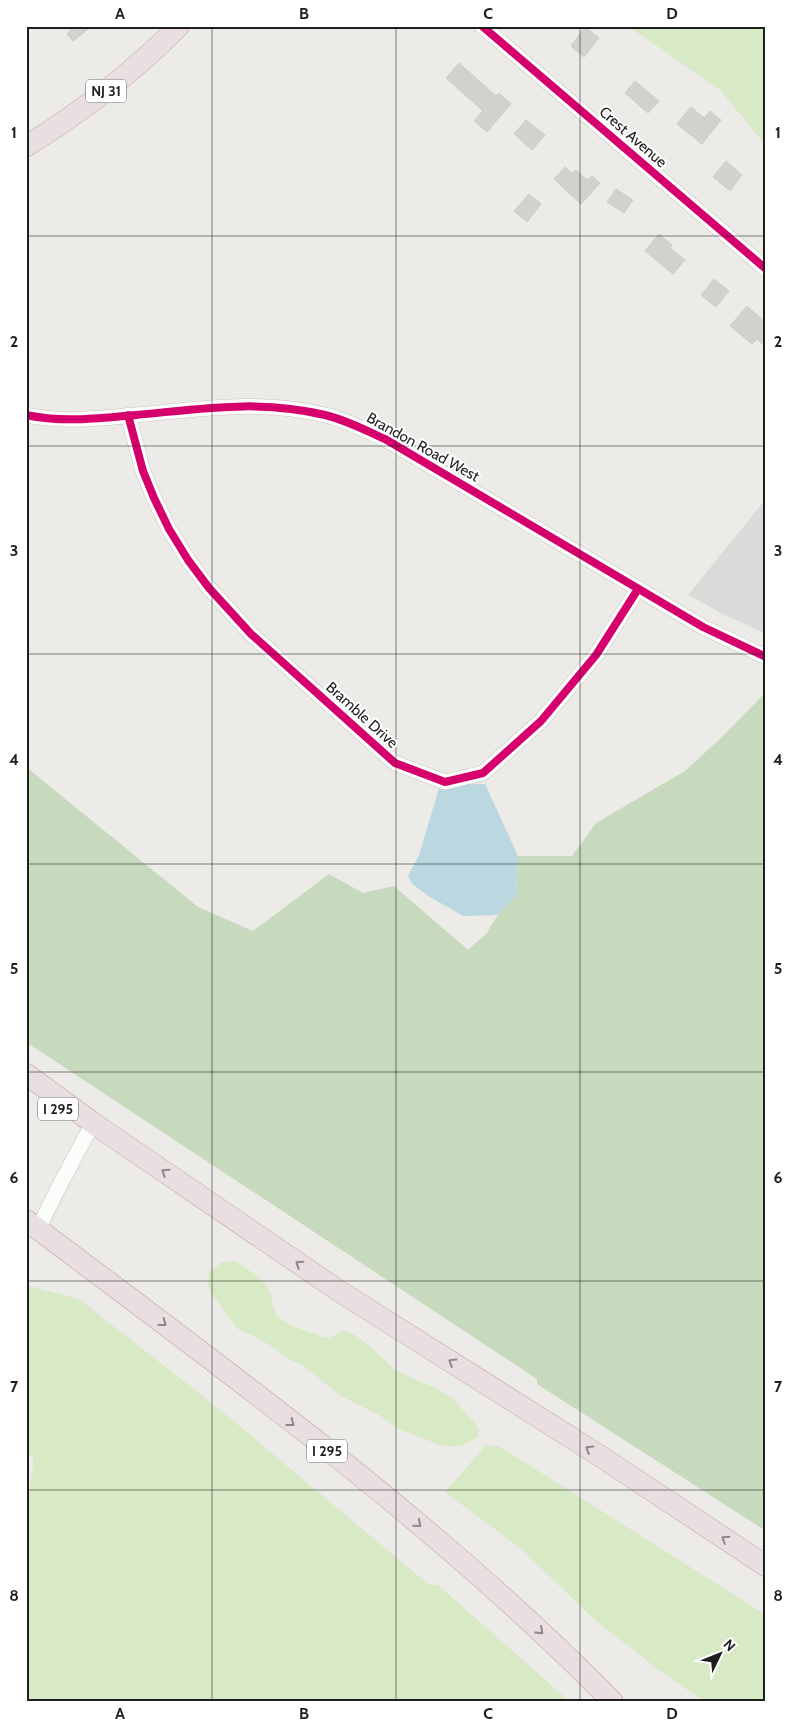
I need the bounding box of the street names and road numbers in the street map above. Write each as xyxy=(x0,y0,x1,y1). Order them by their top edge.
road number: NJ 31 xyxy=(86,80,126,102)
street label: Crest Avenue xyxy=(596,103,671,171)
street label: Brandon Road West xyxy=(364,409,482,485)
street label: Bramble Drive xyxy=(322,678,402,752)
road number: I 295 xyxy=(38,1098,78,1120)
road number: I 295 xyxy=(307,1440,347,1462)

